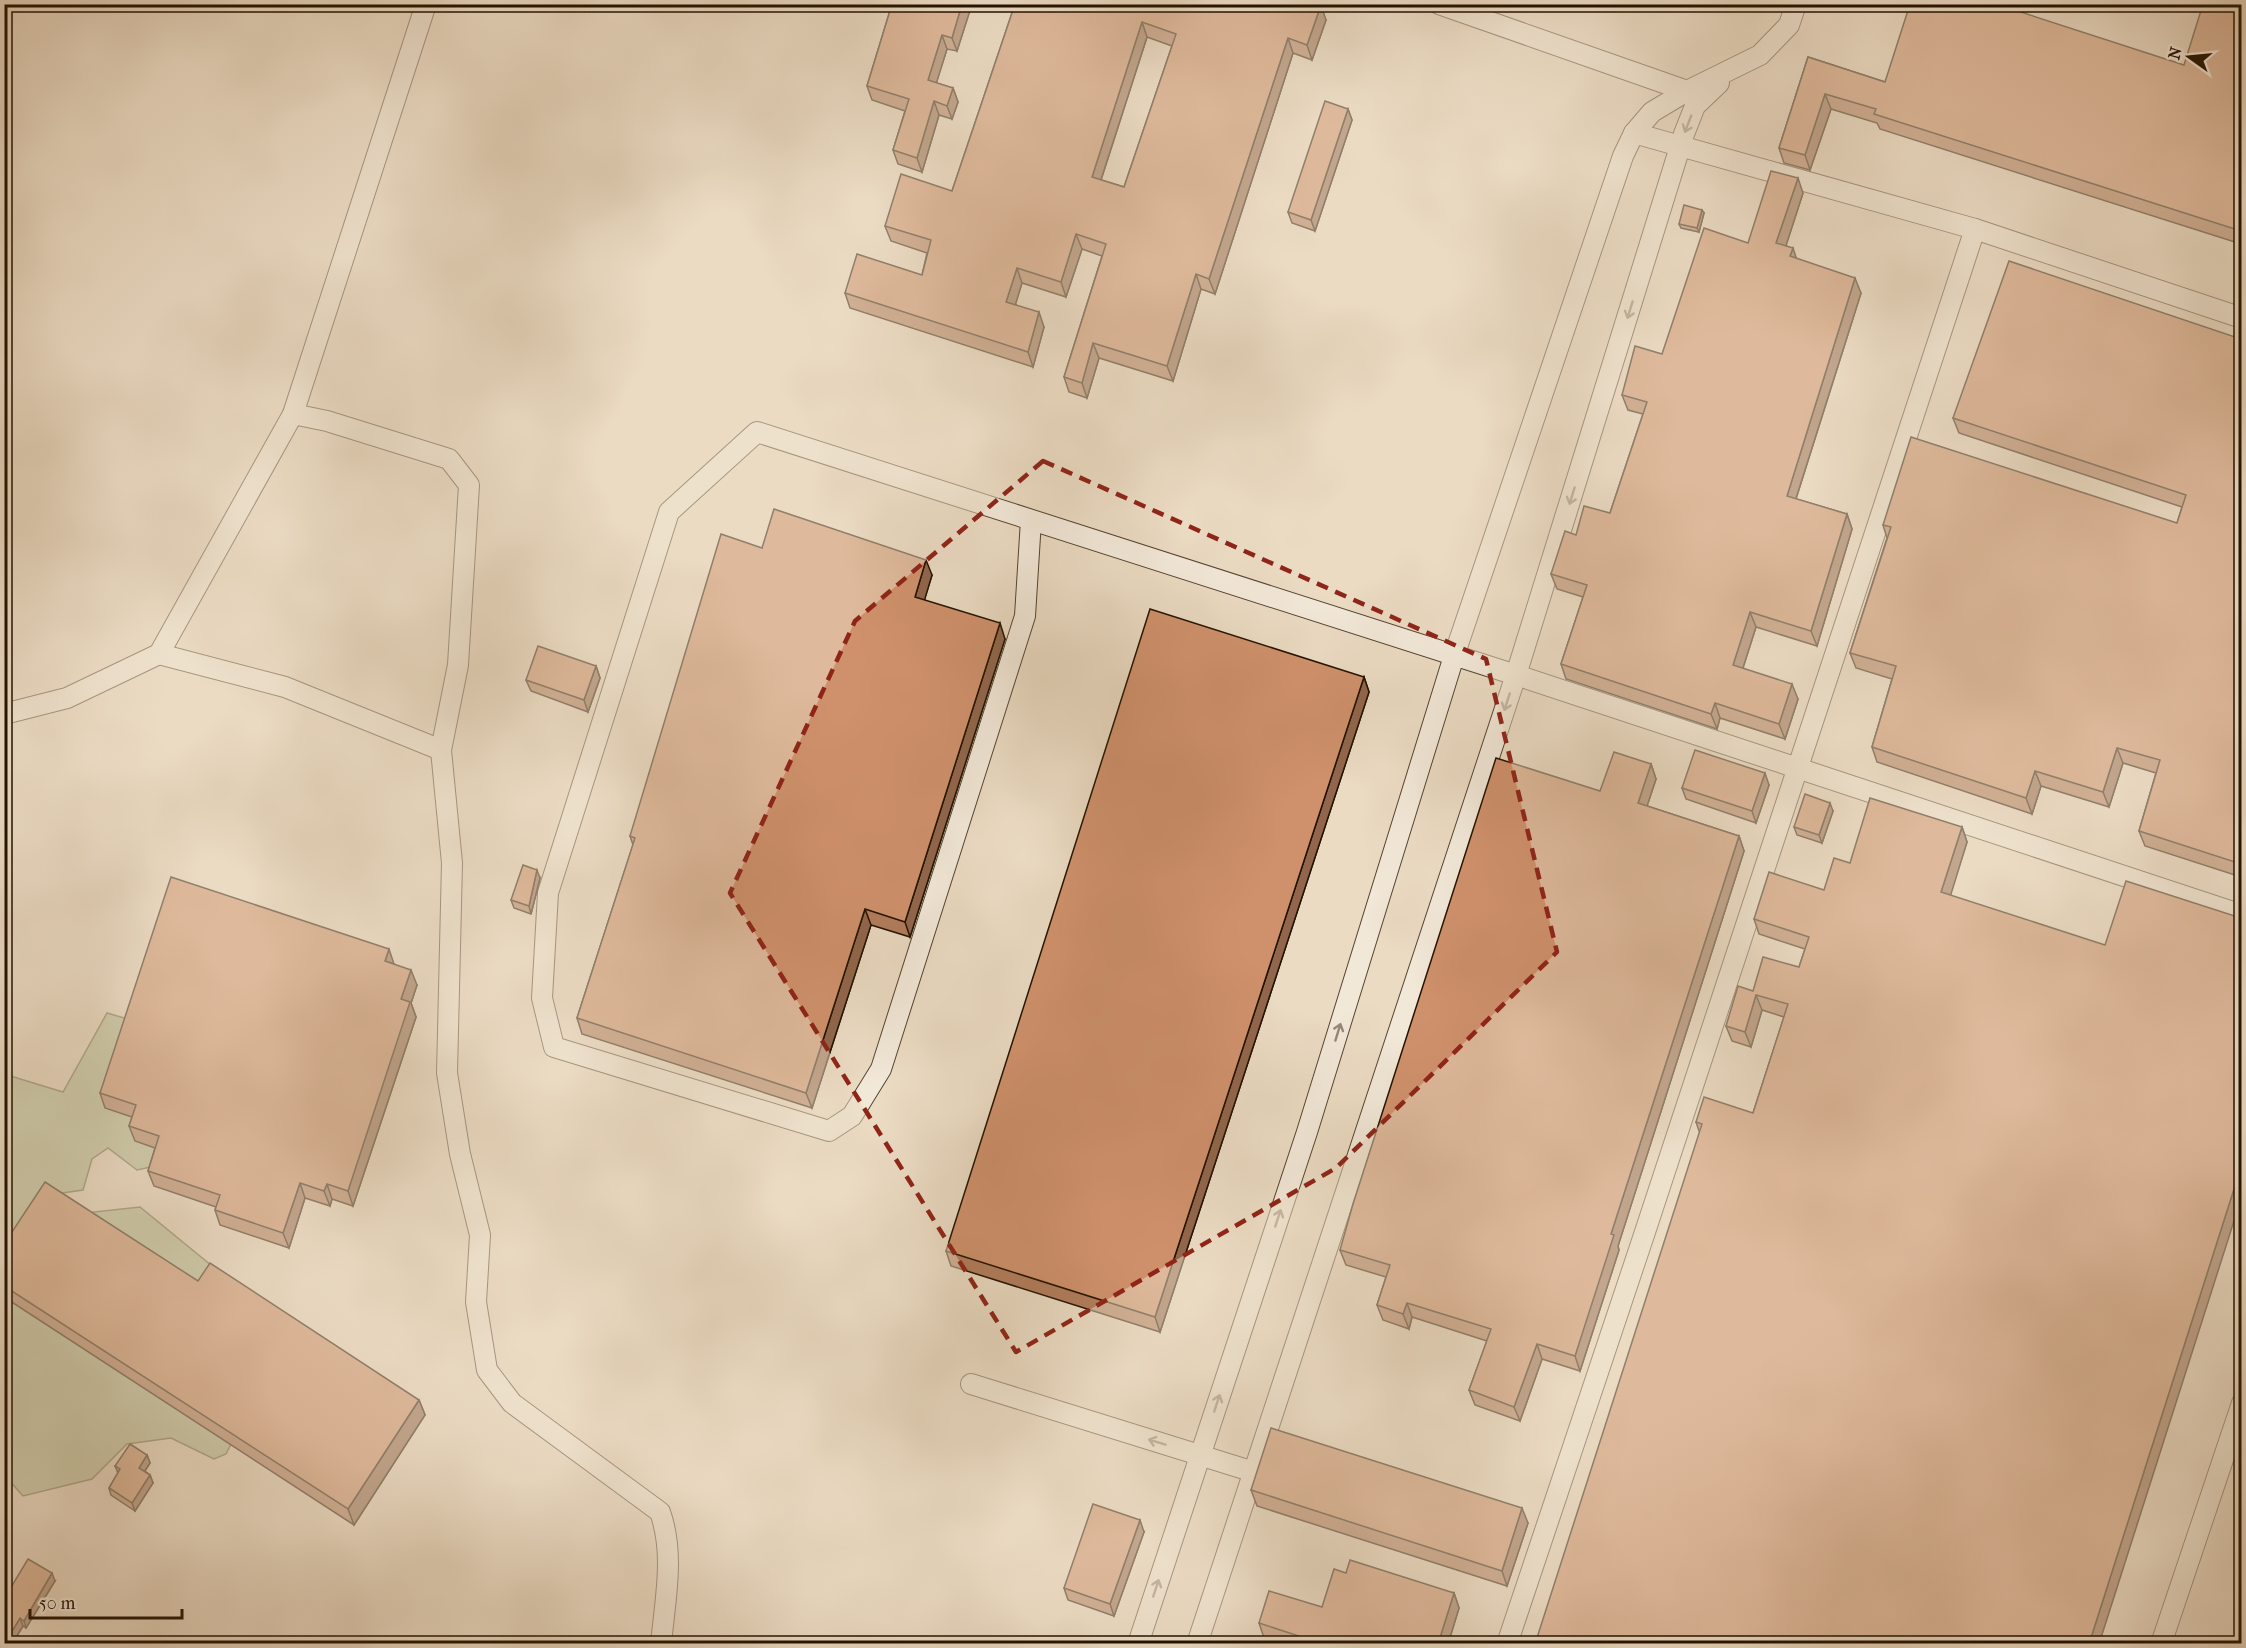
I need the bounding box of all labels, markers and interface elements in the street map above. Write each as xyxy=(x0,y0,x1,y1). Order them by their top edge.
north arrow xyxy=(2159,27,2219,87)
text: N xyxy=(2164,44,2186,62)
one-way arrow xyxy=(1682,114,1693,133)
one-way arrow xyxy=(1624,300,1635,319)
one-way arrow xyxy=(1566,486,1577,505)
one-way arrow xyxy=(1501,692,1512,711)
one-way arrow xyxy=(1333,1023,1344,1042)
one-way arrow xyxy=(1274,1209,1285,1228)
one-way arrow xyxy=(1212,1394,1223,1413)
one-way arrow xyxy=(1148,1436,1167,1447)
one-way arrow xyxy=(1151,1579,1162,1598)
scale bar xyxy=(30,1582,182,1620)
text: 50 m xyxy=(39,1593,76,1614)

